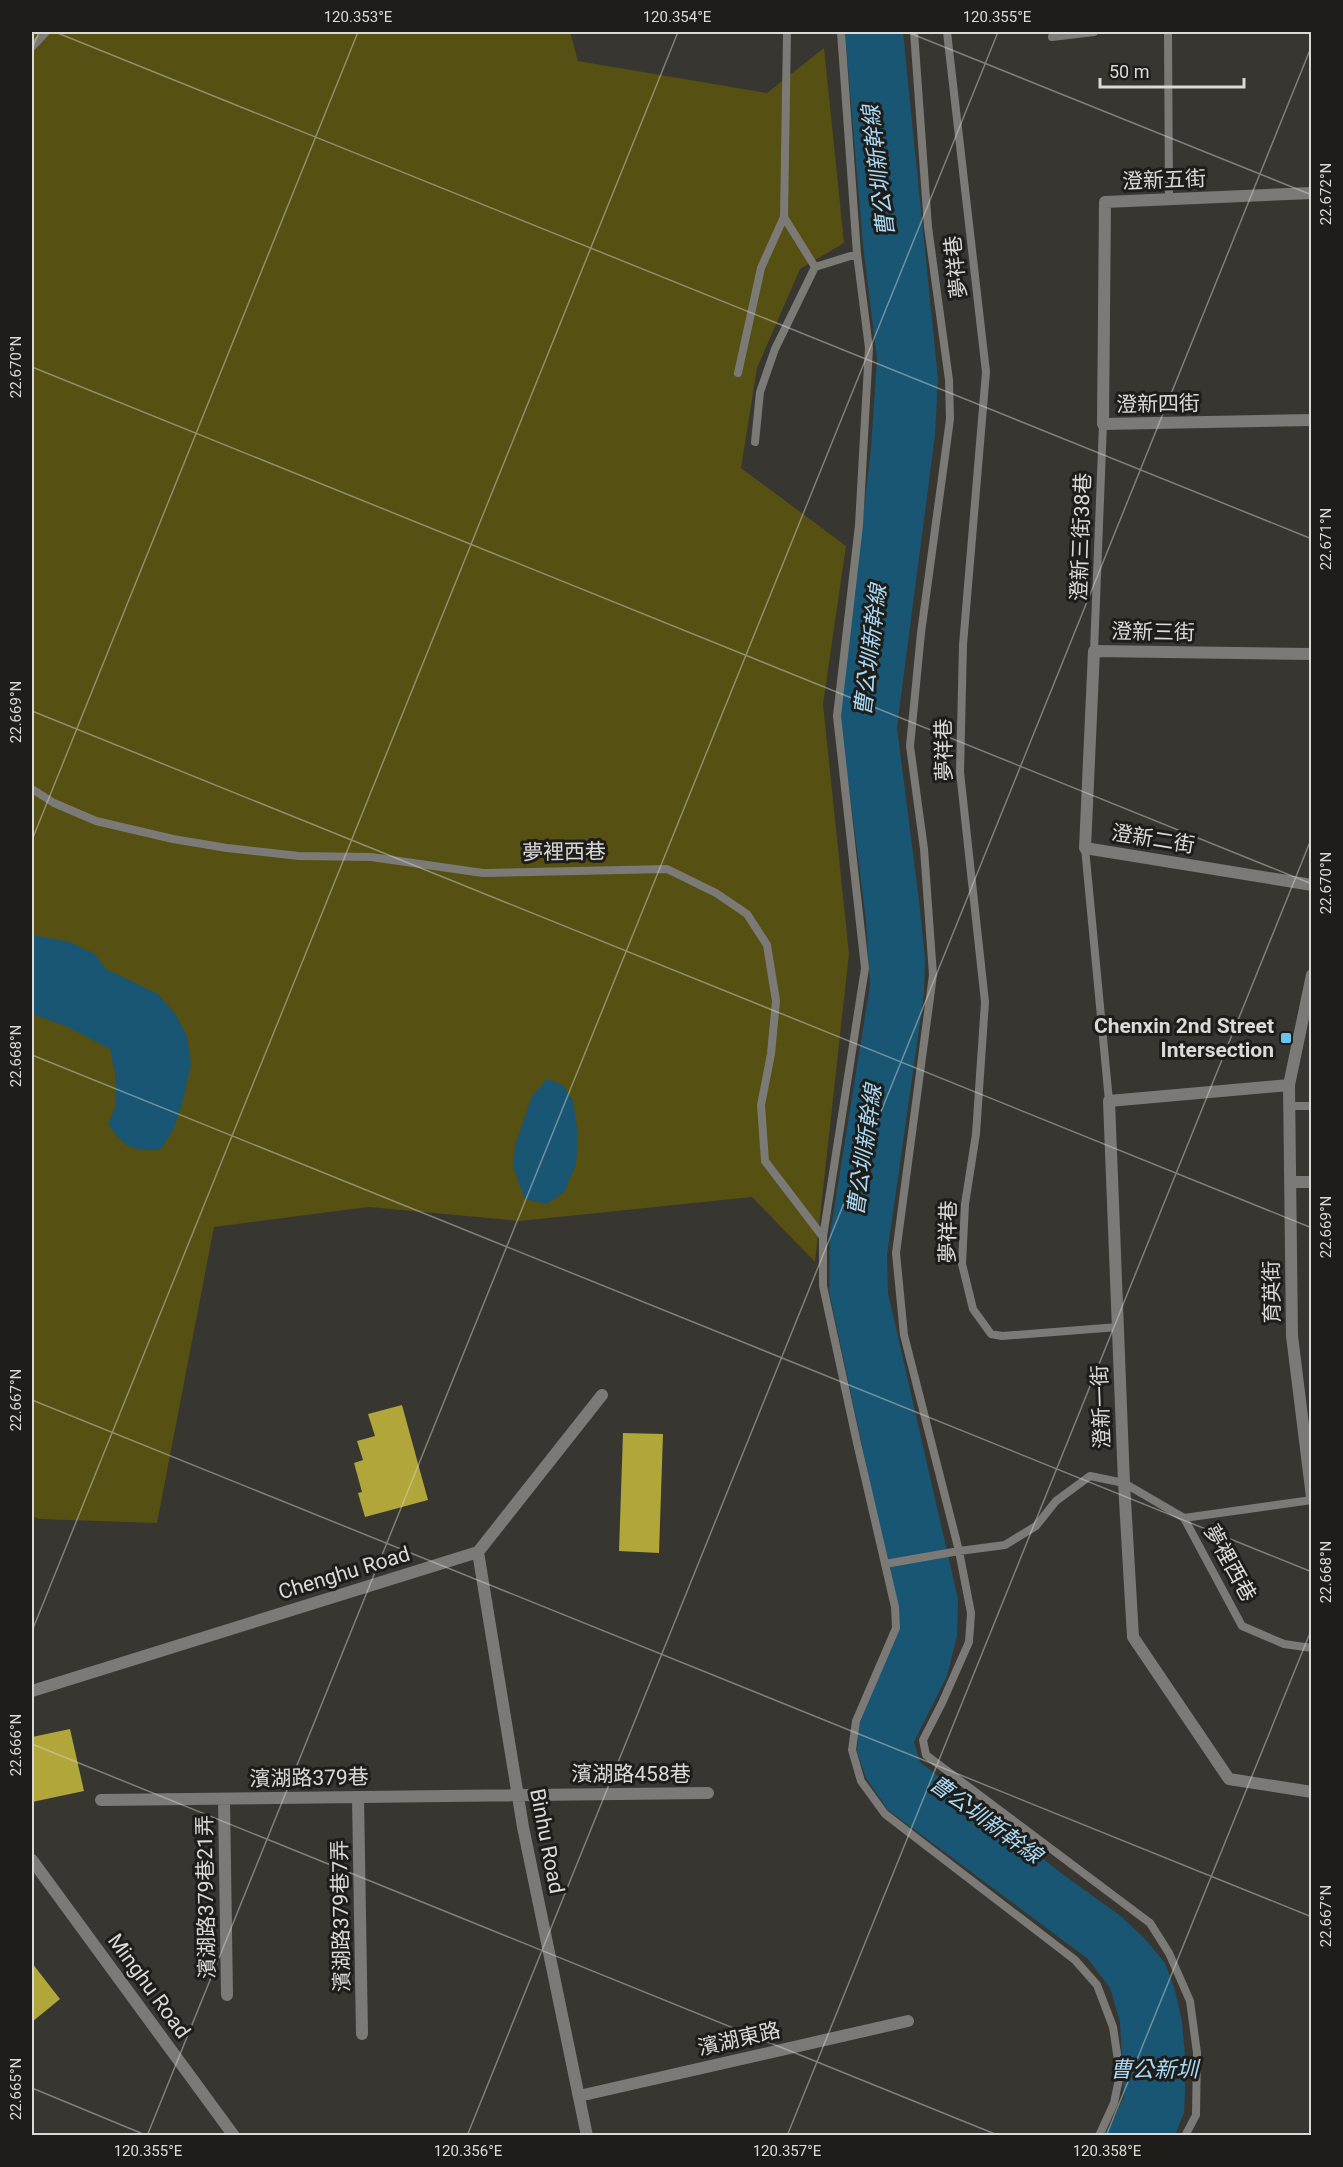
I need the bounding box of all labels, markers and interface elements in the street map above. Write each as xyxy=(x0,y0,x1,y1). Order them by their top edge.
text: 120.353°E xyxy=(324,8,393,26)
text: 120.354°E xyxy=(643,8,712,26)
text: 120.355°E xyxy=(963,8,1032,26)
scale bar xyxy=(1100,51,1244,89)
text: 50 m xyxy=(1109,61,1149,82)
water label: 曹公圳新幹線 xyxy=(858,101,899,238)
text: 22.672°N xyxy=(1317,163,1335,225)
street label: 澄新五街 xyxy=(1122,167,1206,193)
street label: 夢祥巷 xyxy=(941,234,971,300)
text: 22.670°N xyxy=(7,336,25,398)
street label: 澄新四街 xyxy=(1116,391,1200,417)
street label: 澄新三街38巷 xyxy=(1067,472,1095,602)
text: 22.671°N xyxy=(1317,508,1335,570)
water label: 曹公圳新幹線 xyxy=(850,580,891,717)
street label: 澄新三街 xyxy=(1111,619,1195,645)
text: 22.669°N xyxy=(7,681,25,743)
street label: 夢祥巷 xyxy=(931,718,957,782)
street label: 澄新二街 xyxy=(1110,821,1196,857)
street label: 夢裡西巷 xyxy=(522,839,606,865)
text: 22.670°N xyxy=(1317,852,1335,914)
place label: Chenxin 2nd Street Intersection xyxy=(1094,1014,1274,1062)
text: 22.668°N xyxy=(7,1025,25,1087)
marker: Chenxin 2nd Street Intersection xyxy=(1279,1031,1293,1045)
water label: 曹公圳新幹線 xyxy=(843,1080,886,1217)
text: 22.669°N xyxy=(1317,1196,1335,1258)
street label: 夢祥巷 xyxy=(935,1200,961,1264)
street label: 育英街 xyxy=(1259,1260,1285,1324)
street label: 澄新一街 xyxy=(1088,1365,1114,1449)
text: 22.667°N xyxy=(7,1369,25,1431)
street label: 夢裡西巷 xyxy=(1199,1520,1261,1606)
text: 22.668°N xyxy=(1317,1541,1335,1603)
street label: Chenghu Road xyxy=(275,1542,413,1604)
text: 22.666°N xyxy=(7,1714,25,1776)
street label: 濱湖路458巷 xyxy=(571,1762,691,1786)
street label: 濱湖路379巷 xyxy=(249,1765,369,1791)
water label: 曹公圳新幹線 xyxy=(925,1770,1049,1870)
street label: Binhu Road xyxy=(525,1787,569,1895)
street label: 濱湖路379巷21弄 xyxy=(193,1815,219,1979)
street label: 濱湖路379巷7弄 xyxy=(328,1840,354,1992)
text: 22.667°N xyxy=(1317,1885,1335,1947)
street label: Minghu Road xyxy=(103,1929,195,2043)
street label: 濱湖東路 xyxy=(695,2018,783,2060)
water label: 曹公新圳 xyxy=(1110,2057,1201,2082)
text: 22.665°N xyxy=(7,2058,25,2120)
text: 120.355°E xyxy=(114,2142,183,2160)
text: 120.356°E xyxy=(434,2142,503,2160)
text: 120.357°E xyxy=(753,2142,822,2160)
text: 120.358°E xyxy=(1073,2142,1142,2160)

